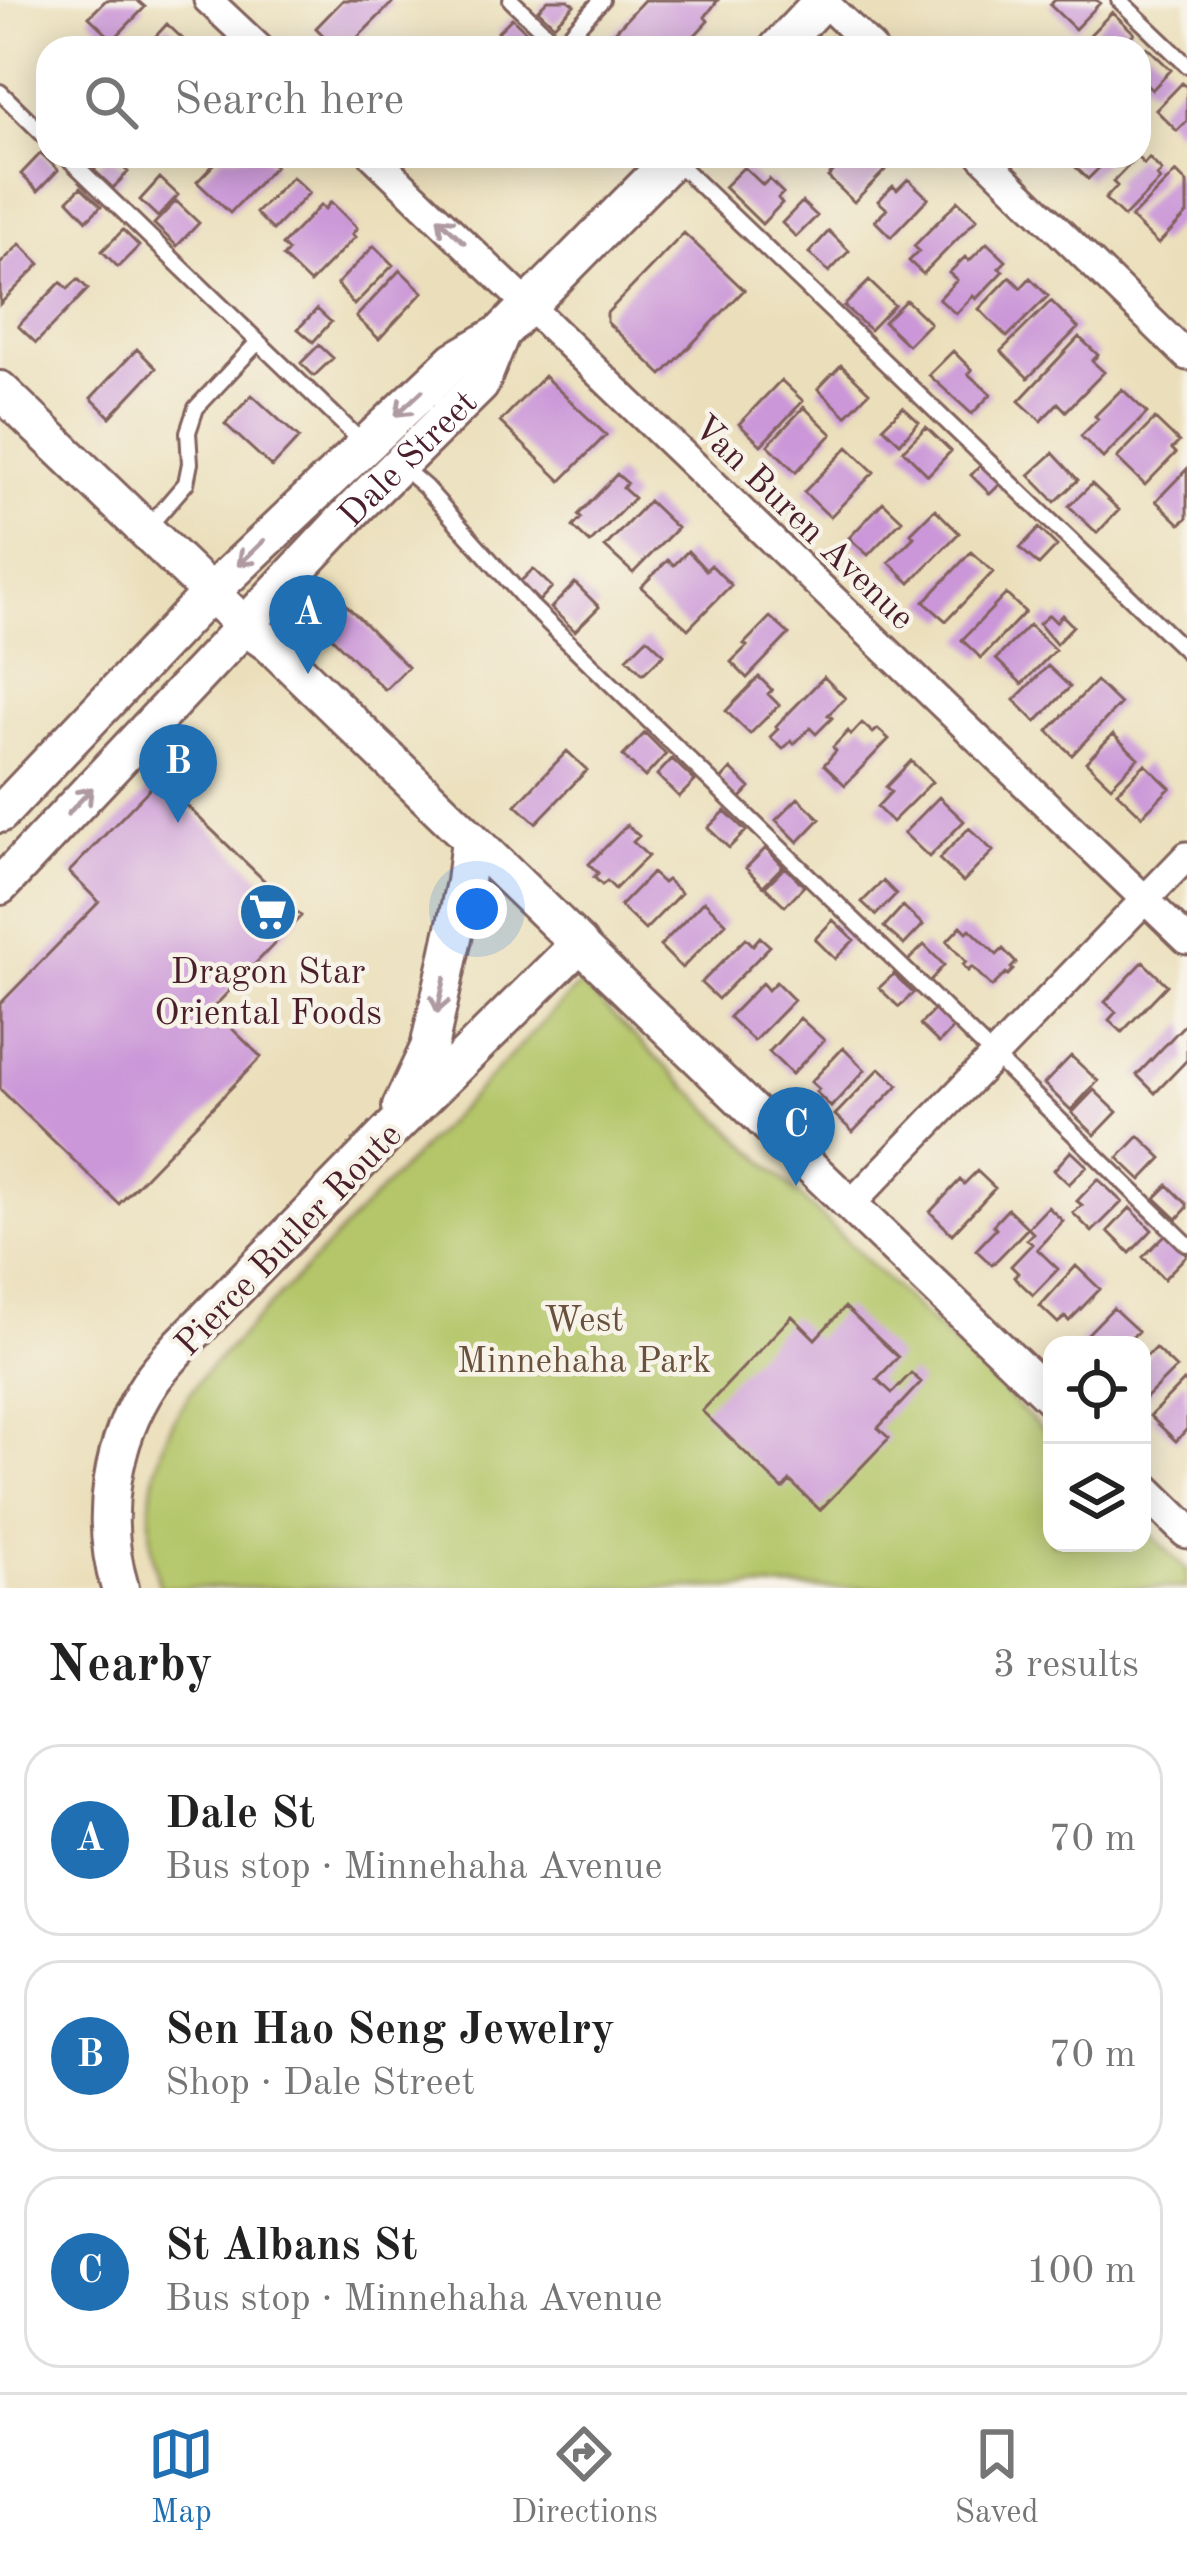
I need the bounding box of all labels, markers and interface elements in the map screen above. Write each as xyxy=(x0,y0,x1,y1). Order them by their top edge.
search box xyxy=(36,36,1151,168)
icon: search xyxy=(78,69,144,135)
text: Search here xyxy=(174,79,404,124)
one-way arrow xyxy=(437,217,466,245)
street label: Dale Street xyxy=(334,385,485,535)
one-way arrow xyxy=(395,389,424,417)
street label: Van Buren Avenue xyxy=(685,410,920,638)
one-way arrow xyxy=(237,538,266,567)
pin: A xyxy=(269,575,347,674)
pin: B xyxy=(139,724,217,823)
one-way arrow xyxy=(66,786,94,816)
your location xyxy=(447,879,507,939)
supermarket icon: Dragon Star Oriental Foods xyxy=(237,881,299,943)
place label: Dragon Star Oriental Foods xyxy=(154,956,382,1033)
one-way arrow xyxy=(428,975,451,1013)
pin: C xyxy=(757,1087,835,1186)
street label: Pierce Butler Route xyxy=(170,1118,410,1364)
park label: West Minnehaha Park xyxy=(457,1304,711,1381)
map controls xyxy=(1043,1336,1151,1552)
button: locate xyxy=(1043,1336,1151,1444)
button: layers xyxy=(1043,1444,1151,1552)
text: Nearby xyxy=(48,1641,213,1692)
text: 3 results xyxy=(993,1646,1139,1685)
text: Dale St xyxy=(165,1793,315,1838)
text: A xyxy=(75,1820,105,1859)
text: 70 m xyxy=(1049,1820,1136,1859)
text: Bus stop · Minnehaha Avenue xyxy=(165,1848,663,1887)
text: Sen Hao Seng Jewelry xyxy=(165,2009,615,2054)
text: B xyxy=(76,2036,104,2075)
text: 70 m xyxy=(1049,2036,1136,2075)
text: Shop · Dale Street xyxy=(165,2064,475,2103)
text: St Albans St xyxy=(165,2225,418,2270)
text: C xyxy=(77,2252,103,2291)
text: 100 m xyxy=(1026,2252,1136,2291)
text: Bus stop · Minnehaha Avenue xyxy=(165,2280,663,2319)
tab: Map xyxy=(148,2421,214,2534)
tab: Directions xyxy=(511,2421,658,2534)
tab: Saved xyxy=(955,2421,1039,2534)

